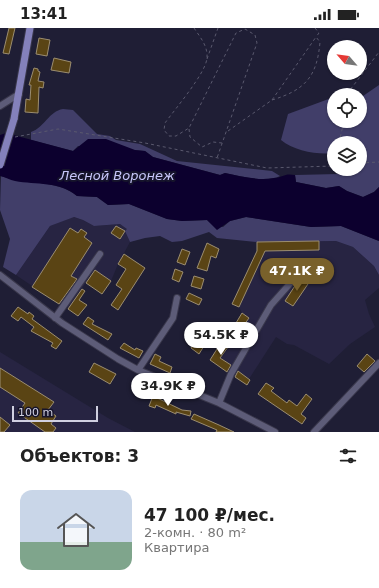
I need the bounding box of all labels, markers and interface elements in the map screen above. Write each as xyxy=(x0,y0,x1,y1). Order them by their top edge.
text: 13:41 xyxy=(20,5,68,23)
north arrow xyxy=(327,40,367,80)
map controls xyxy=(327,40,367,176)
button: locate xyxy=(327,88,367,128)
button: layers xyxy=(327,136,367,176)
water label: Лесной Воронеж xyxy=(58,168,175,183)
pin: 47.1K ₽ xyxy=(260,258,334,292)
text: 47.1K ₽ xyxy=(269,263,325,278)
pin: 54.5K ₽ xyxy=(184,322,258,356)
text: 54.5K ₽ xyxy=(193,327,249,342)
pin: 34.9K ₽ xyxy=(131,373,205,407)
text: 34.9K ₽ xyxy=(140,378,196,393)
scale bar xyxy=(12,404,98,423)
text: 100 m xyxy=(18,406,53,419)
icon: filters xyxy=(337,445,359,467)
text: Объектов: 3 xyxy=(20,446,139,466)
text: 47 100 ₽/мес. xyxy=(144,505,275,525)
icon: home xyxy=(52,506,100,554)
text: 2-комн. · 80 m² xyxy=(144,525,246,540)
text: Квартира xyxy=(144,540,209,555)

